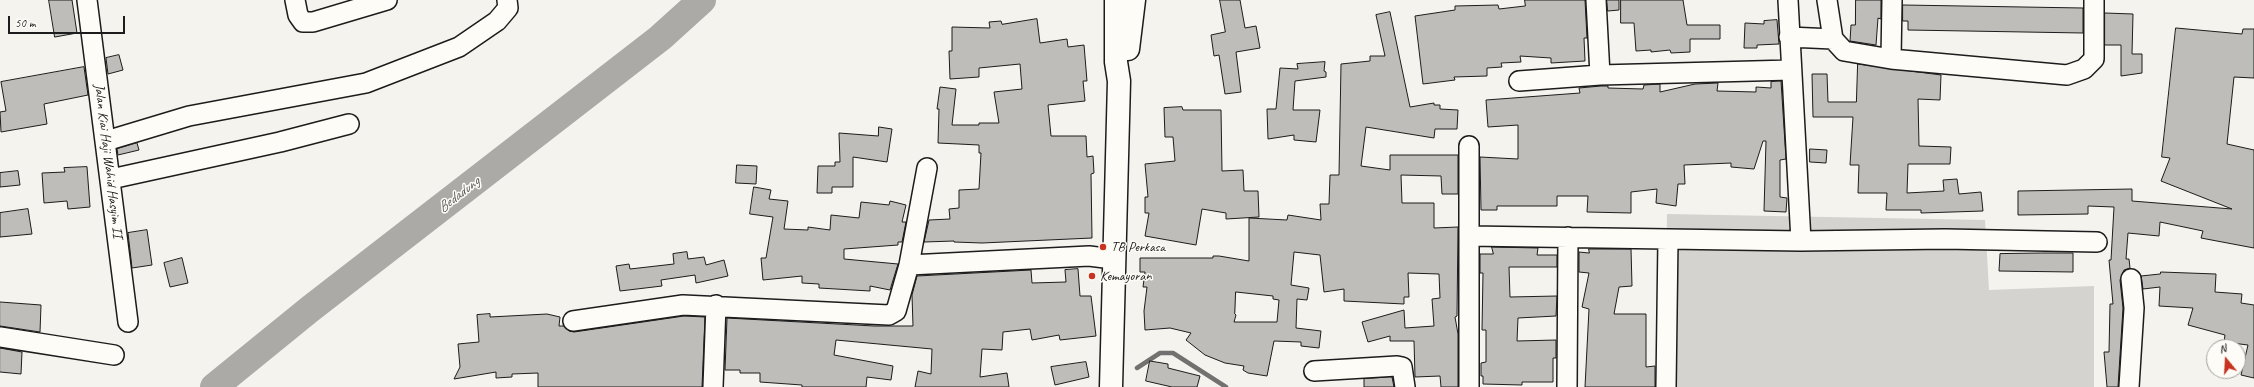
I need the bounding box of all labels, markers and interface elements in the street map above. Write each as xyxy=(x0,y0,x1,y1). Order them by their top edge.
scale bar xyxy=(10,8,127,34)
text: 50 m xyxy=(15,15,35,31)
street label: Jalan Kiai Haji Wahid Hasyim II xyxy=(90,83,126,239)
water label: Bedadung xyxy=(435,173,483,217)
place label: TB Perkasa xyxy=(1111,239,1165,255)
marker: TB Perkasa xyxy=(1098,242,1108,252)
place label: Kemayoran xyxy=(1100,268,1152,284)
marker: Kemayoran xyxy=(1087,271,1097,281)
north arrow xyxy=(2206,339,2246,379)
text: N xyxy=(2217,341,2228,356)

